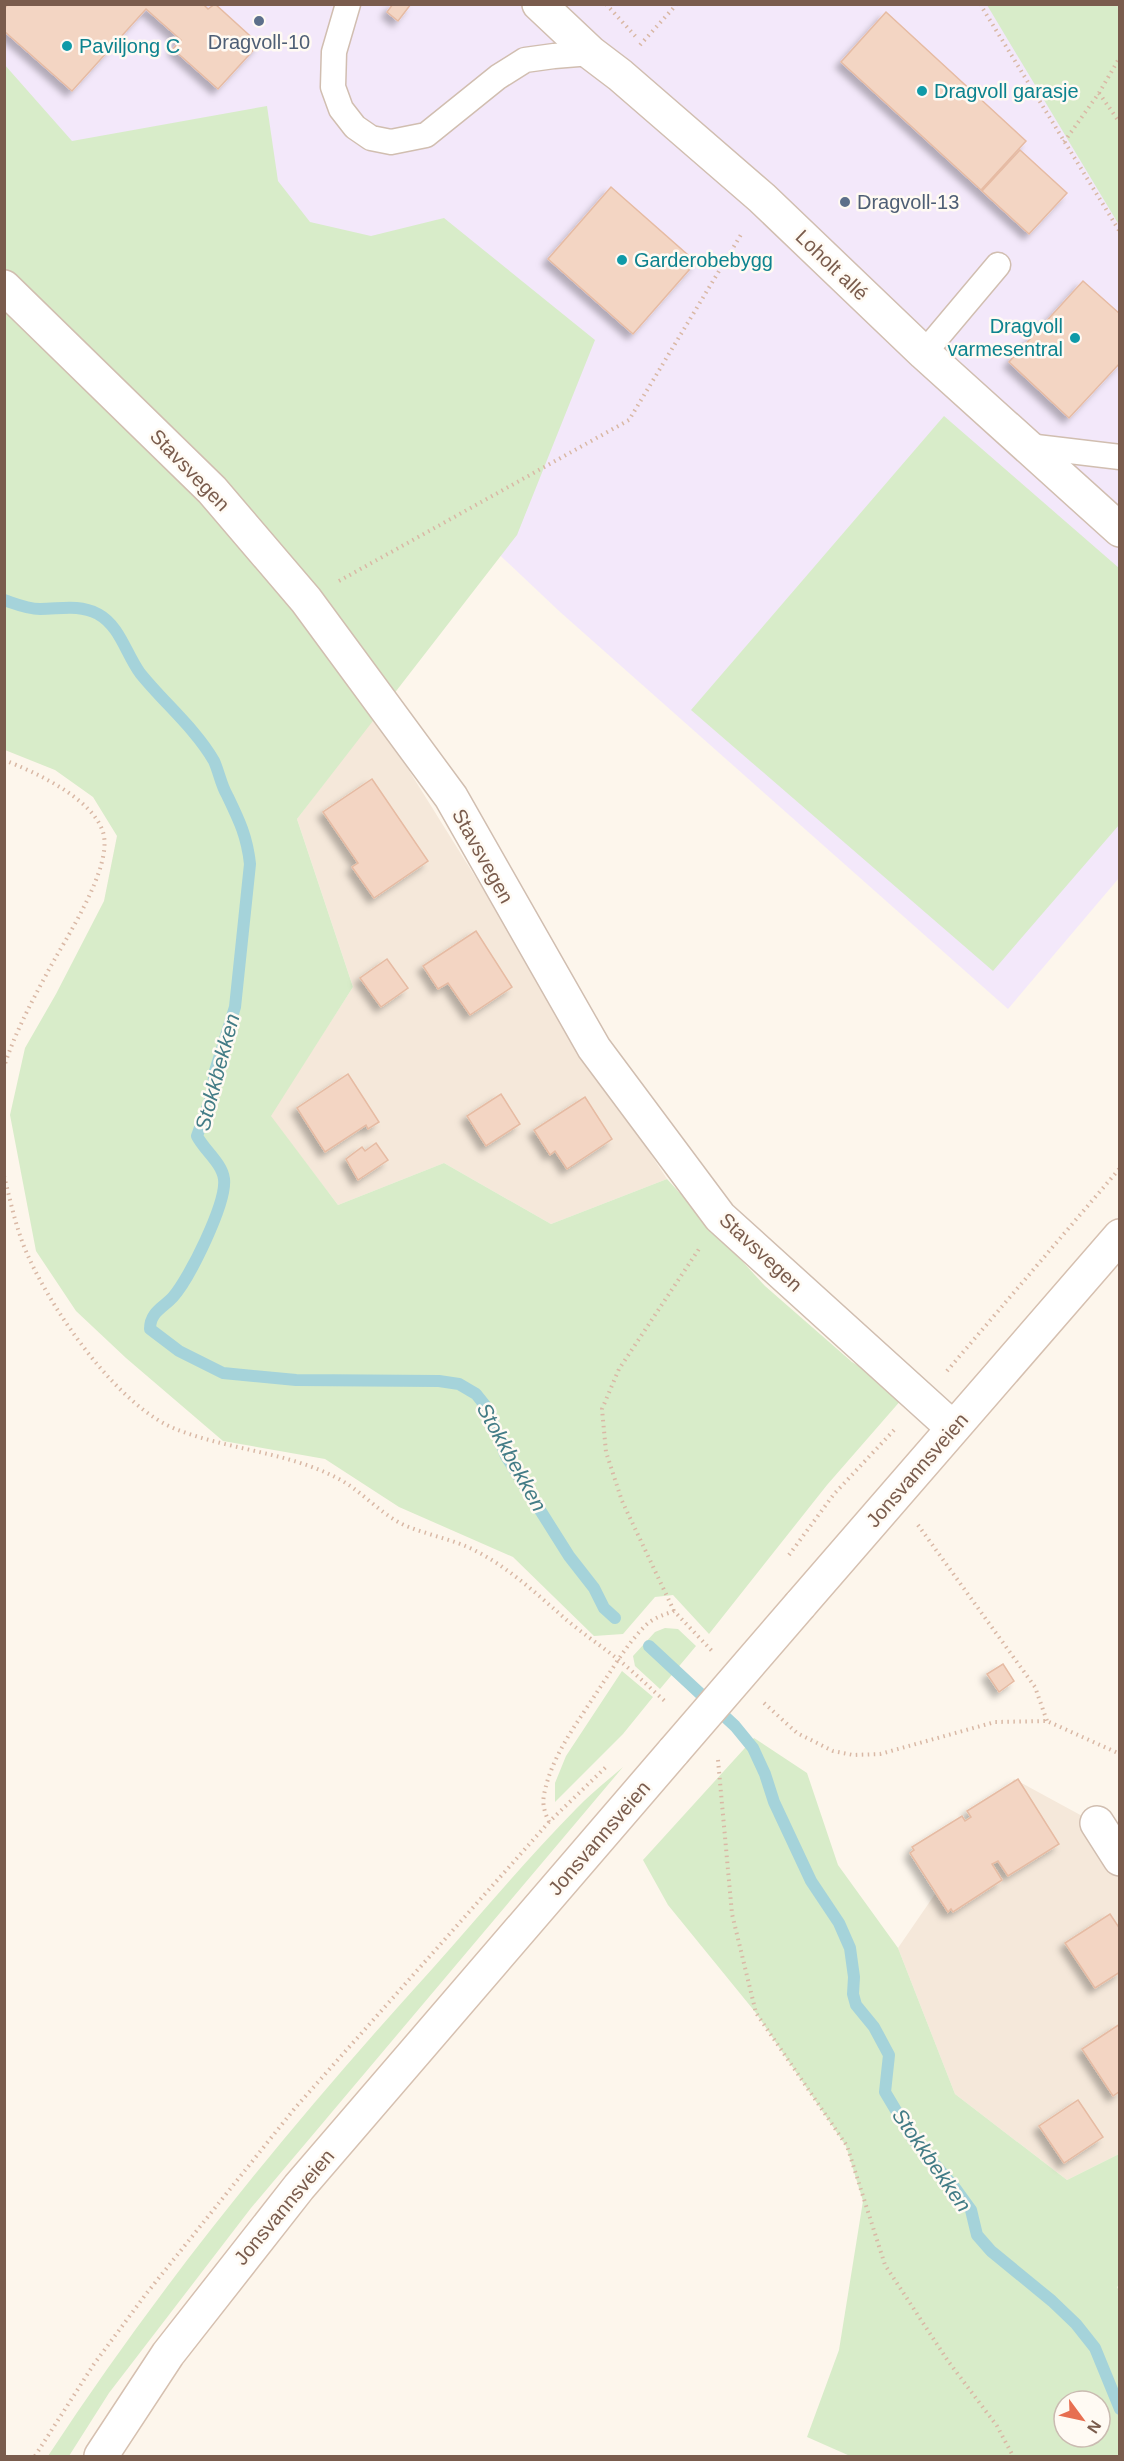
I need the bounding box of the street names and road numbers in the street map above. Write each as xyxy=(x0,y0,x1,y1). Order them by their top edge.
street label: Loholt allé xyxy=(792,225,872,305)
street label: Stavsvegen xyxy=(146,425,234,515)
street label: Stavsvegen xyxy=(448,805,518,907)
street label: Stavsvegen xyxy=(715,1208,807,1296)
street label: Jonsvannsveien xyxy=(862,1409,972,1531)
street label: Jonsvannsveien xyxy=(544,1777,654,1899)
street label: Jonsvannsveien xyxy=(229,2145,339,2269)

